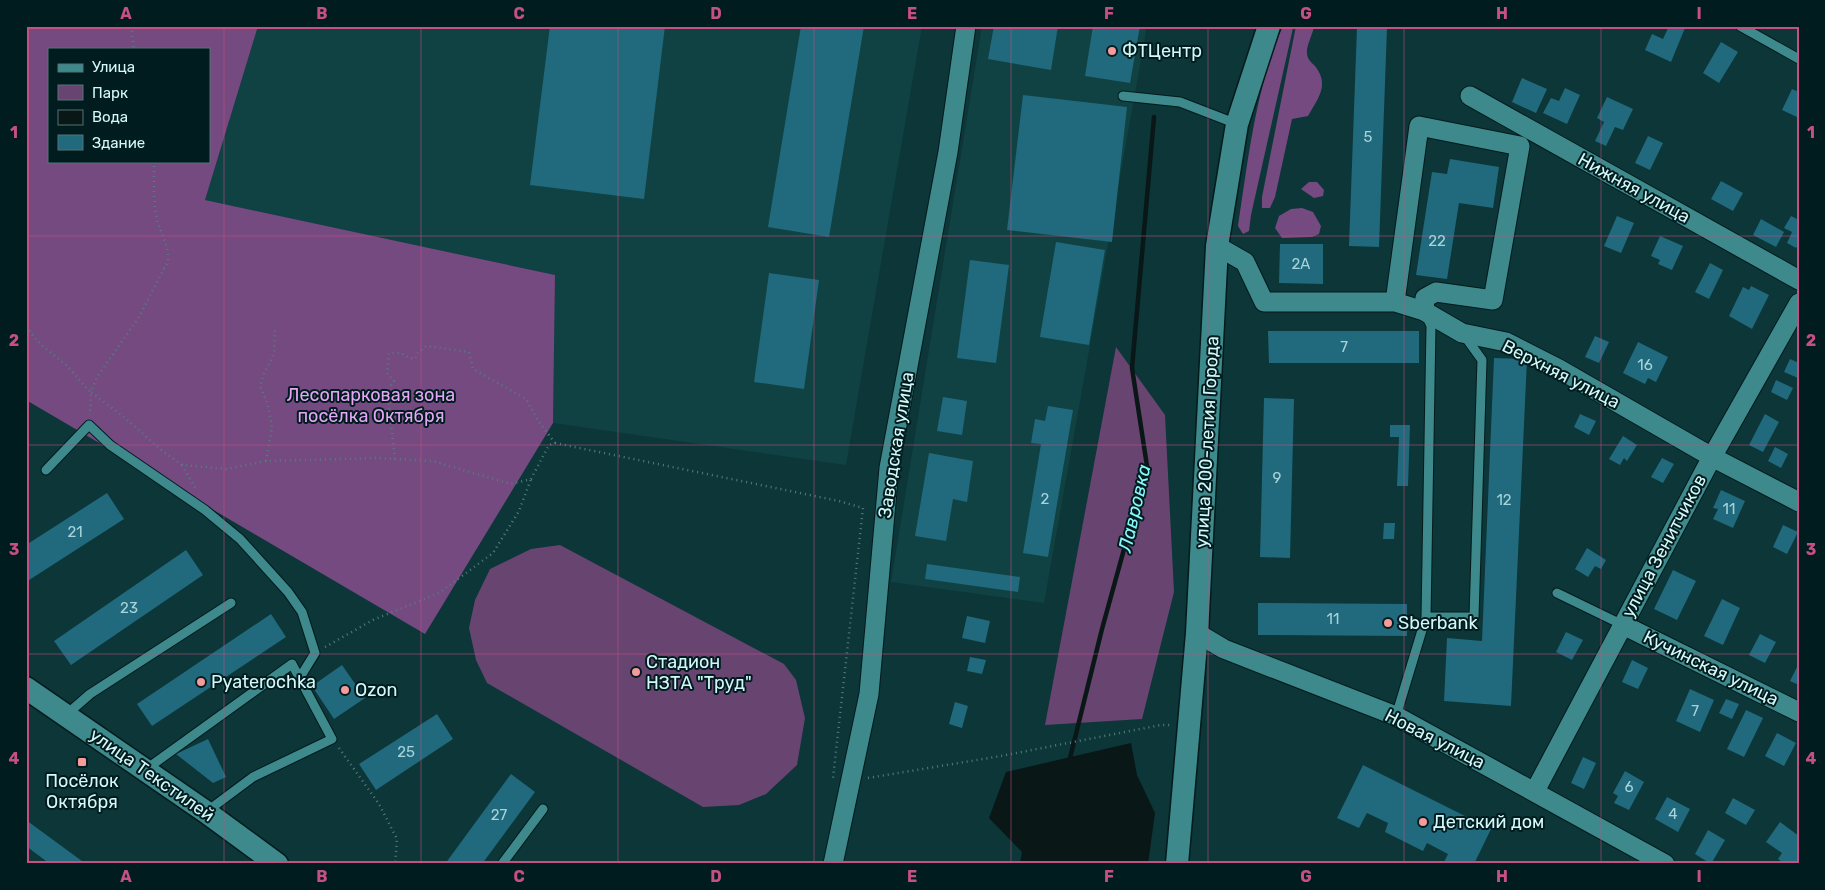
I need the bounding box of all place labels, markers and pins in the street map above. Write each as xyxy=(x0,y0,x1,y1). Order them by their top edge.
place label: ФТЦентр xyxy=(1122,40,1202,62)
marker: ФТЦентр xyxy=(1106,45,1118,57)
place label: Sberbank xyxy=(1398,612,1478,634)
marker: Sberbank xyxy=(1382,617,1394,629)
place label: Стадион НЗТА "Труд" xyxy=(646,651,752,694)
marker: Стадион НЗТА "Труд" xyxy=(630,666,642,678)
place label: Pyaterochka xyxy=(211,671,316,693)
marker: Pyaterochka xyxy=(195,676,207,688)
place label: Ozon xyxy=(355,679,397,701)
marker: Ozon xyxy=(339,684,351,696)
marker: Посёлок Октября xyxy=(76,756,88,768)
place label: Посёлок Октября xyxy=(45,770,119,813)
place label: Детский дом xyxy=(1433,811,1544,833)
marker: Детский дом xyxy=(1417,816,1429,828)

